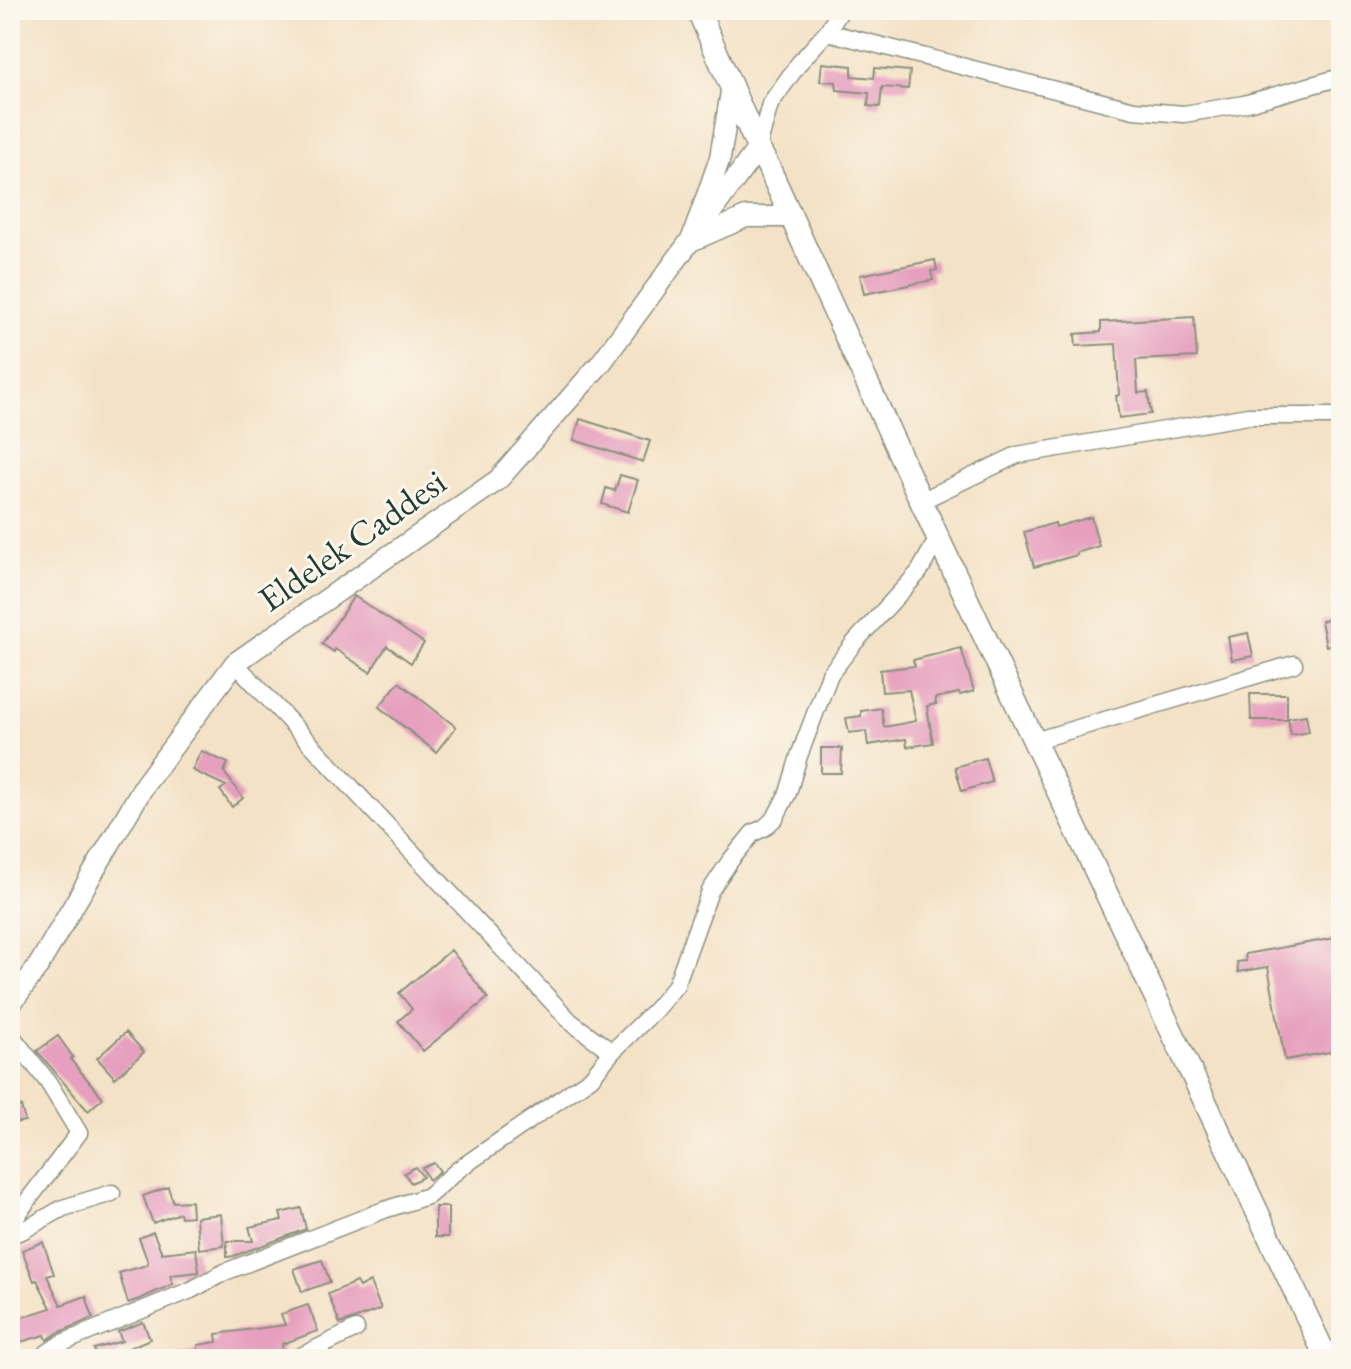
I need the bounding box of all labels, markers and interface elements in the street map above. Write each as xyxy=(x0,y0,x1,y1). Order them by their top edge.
street label: Eldelek Caddesi xyxy=(249,458,455,622)

